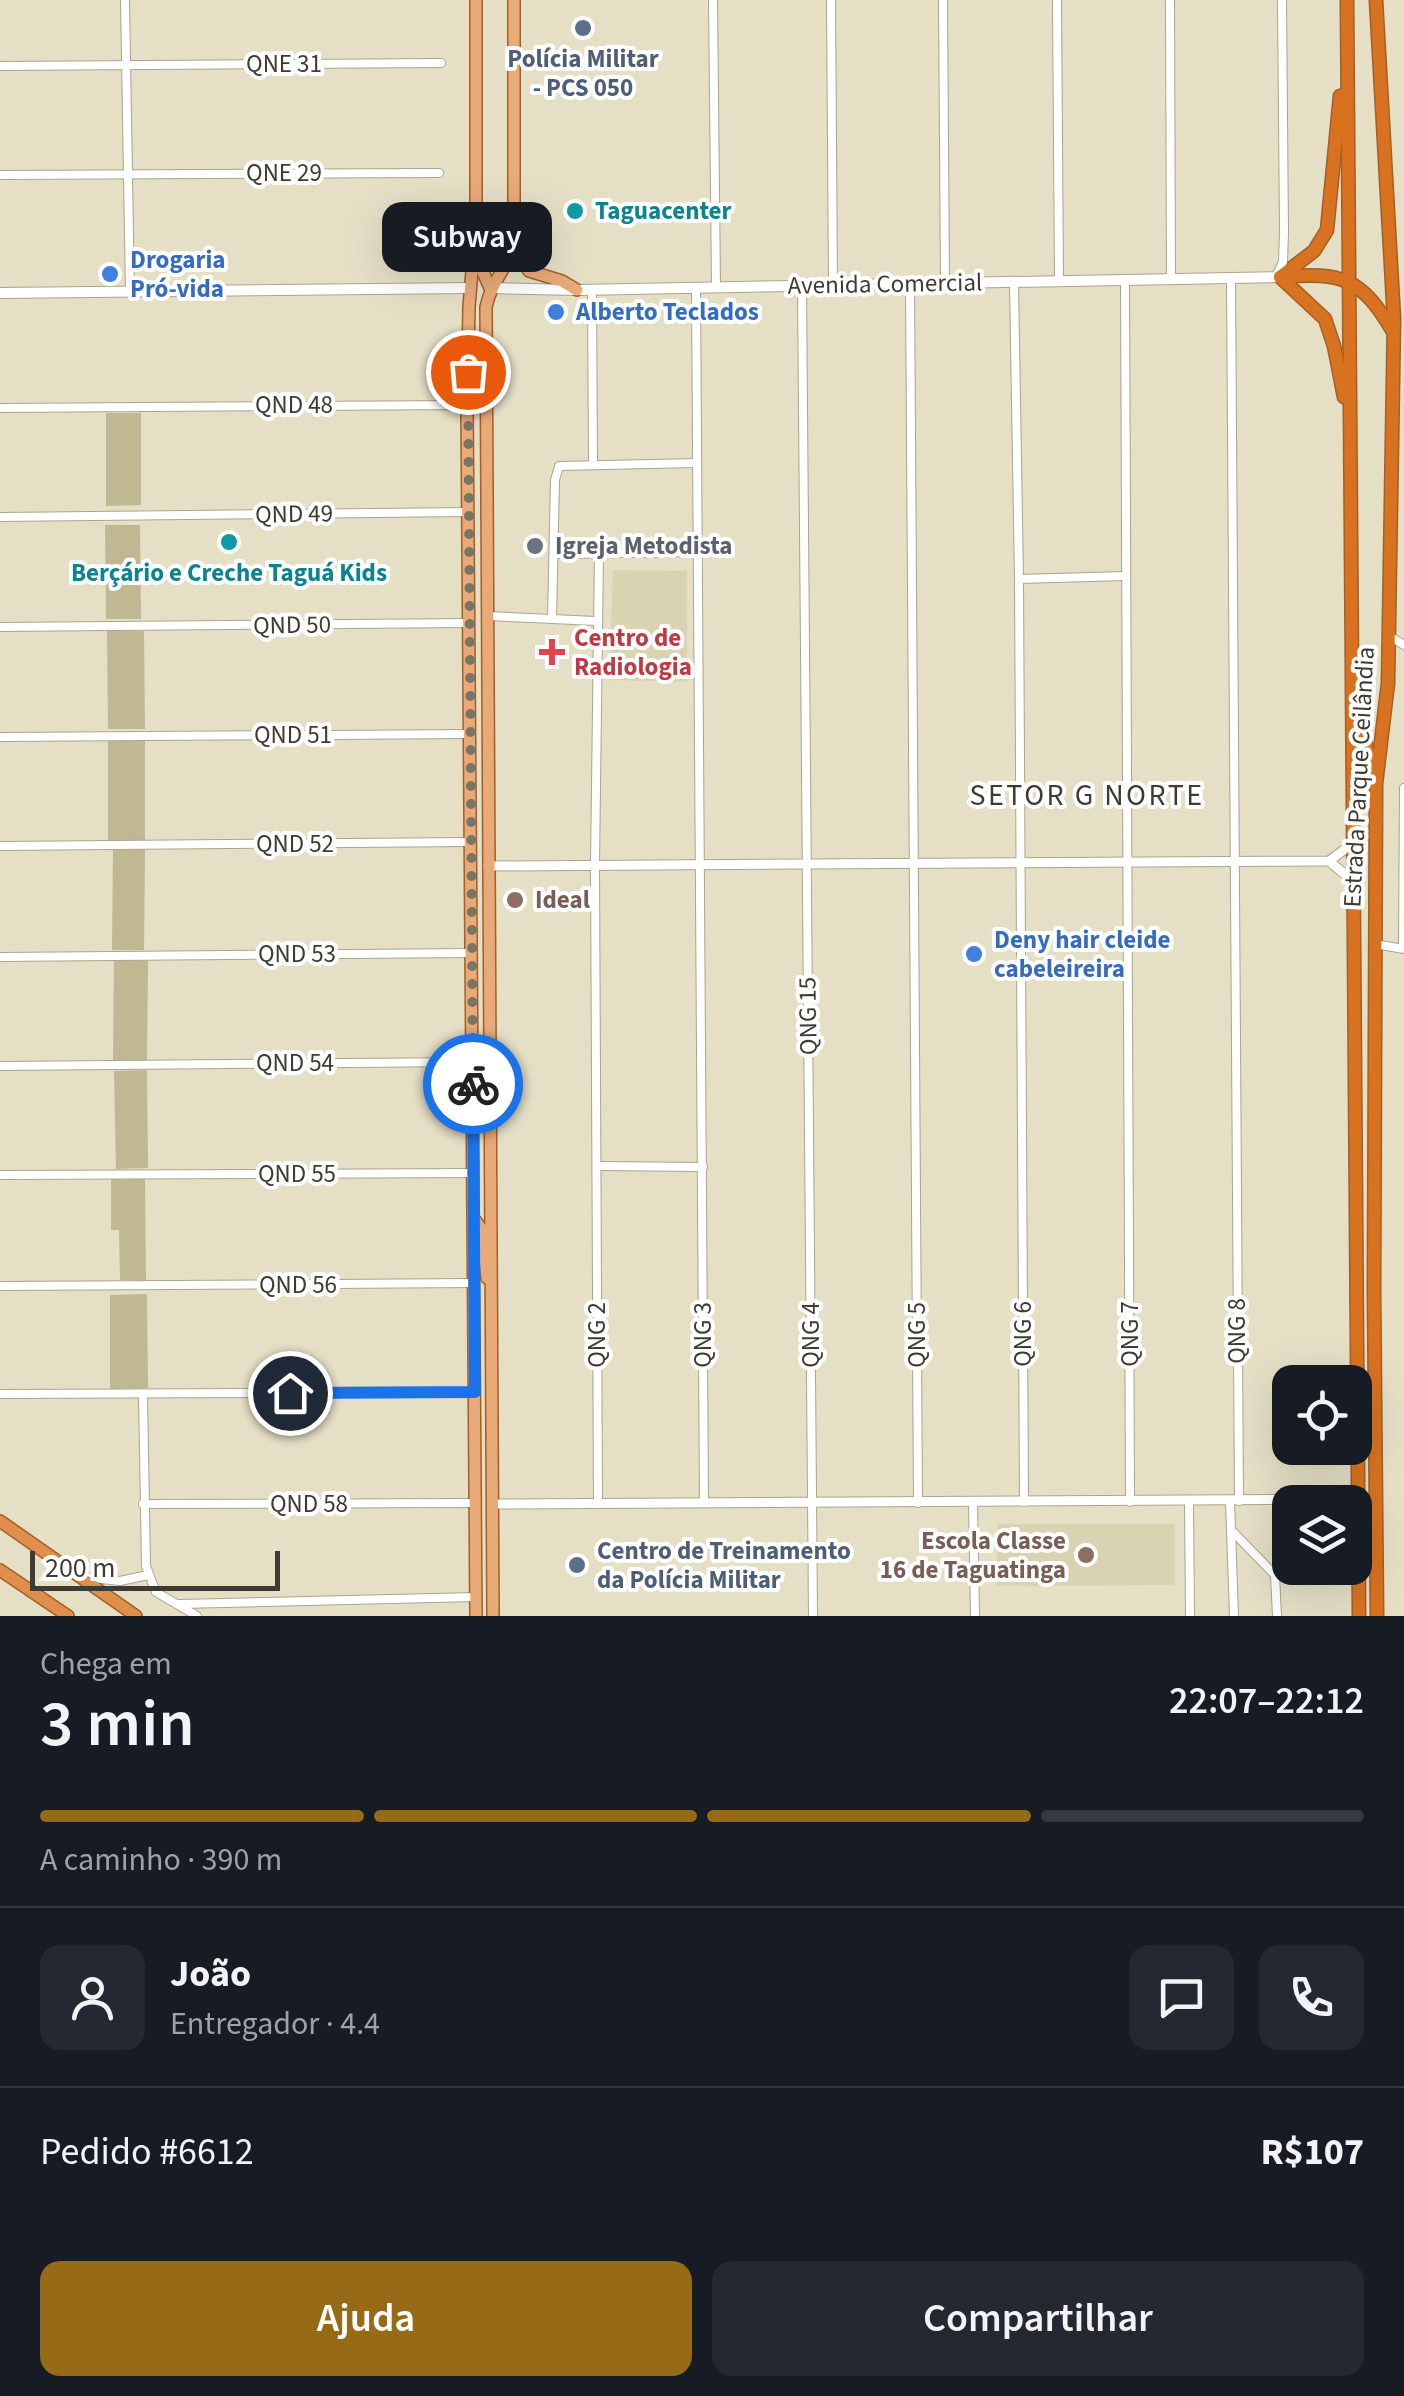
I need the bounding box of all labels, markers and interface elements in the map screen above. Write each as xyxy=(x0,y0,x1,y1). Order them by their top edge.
marker: Polícia Militar - PCS 050 xyxy=(572,17,594,39)
place label: Polícia Militar - PCS 050 xyxy=(507,41,659,106)
street label: QNE 31 xyxy=(246,46,322,82)
street label: QNE 29 xyxy=(246,155,322,191)
place label: Taguacenter xyxy=(595,193,732,229)
marker: Taguacenter xyxy=(564,200,586,222)
callout: Subway xyxy=(383,202,553,272)
text: Subway xyxy=(412,214,522,260)
place label: Drogaria Pró-vida xyxy=(130,242,226,307)
marker: Drogaria Pró-vida xyxy=(99,263,121,285)
street label: Avenida Comercial xyxy=(787,264,983,304)
place label: Alberto Teclados xyxy=(575,294,759,330)
marker: Alberto Teclados xyxy=(545,301,567,323)
pin xyxy=(426,330,511,415)
icon: bag xyxy=(441,345,496,400)
street label: QND 48 xyxy=(255,387,333,423)
street label: QND 49 xyxy=(255,495,333,533)
place label: Igreja Metodista xyxy=(555,528,732,564)
marker: Berçário e Creche Taguá Kids xyxy=(218,531,240,553)
marker: Igreja Metodista xyxy=(524,535,546,557)
place label: Berçário e Creche Taguá Kids xyxy=(71,555,387,591)
street label: QND 50 xyxy=(253,606,331,644)
place label: Centro de Radiologia xyxy=(574,620,692,685)
marker: Centro de Radiologia xyxy=(539,639,565,665)
street label: Estrada Parque Ceilândia xyxy=(1334,646,1384,908)
street label: QND 51 xyxy=(254,717,332,753)
district label: SETOR G NORTE xyxy=(969,774,1205,817)
street label: QND 52 xyxy=(256,826,334,862)
place label: Ideal xyxy=(535,882,590,918)
marker: Ideal xyxy=(504,889,526,911)
place label: Deny hair cleide cabeleireira xyxy=(994,922,1170,987)
street label: QND 53 xyxy=(258,936,336,972)
marker: Deny hair cleide cabeleireira xyxy=(963,943,985,965)
street label: QNG 15 xyxy=(789,977,827,1055)
courier xyxy=(423,1034,523,1134)
street label: QND 54 xyxy=(256,1045,334,1081)
icon: bike xyxy=(446,1057,501,1112)
street label: QND 55 xyxy=(258,1156,336,1192)
street label: QND 56 xyxy=(259,1267,337,1303)
street label: QNG 8 xyxy=(1219,1298,1255,1364)
street label: QNG 6 xyxy=(1005,1301,1041,1367)
street label: QNG 7 xyxy=(1112,1301,1148,1367)
street label: QNG 2 xyxy=(579,1302,615,1368)
street label: QNG 3 xyxy=(685,1302,721,1368)
street label: QNG 4 xyxy=(793,1302,829,1368)
street label: QNG 5 xyxy=(899,1302,935,1368)
pin xyxy=(248,1351,333,1436)
map controls xyxy=(1272,1365,1372,1585)
button: locate xyxy=(1272,1365,1372,1465)
icon: home xyxy=(263,1366,318,1421)
button: layers xyxy=(1272,1485,1372,1585)
street label: QND 58 xyxy=(270,1486,348,1522)
place label: Escola Classe 16 de Taguatinga xyxy=(880,1523,1066,1588)
place label: Centro de Treinamento da Polícia Militar xyxy=(597,1533,851,1598)
marker: Escola Classe 16 de Taguatinga xyxy=(1075,1544,1097,1566)
scale bar xyxy=(30,1546,280,1590)
text: 200 m xyxy=(45,1548,116,1588)
marker: Centro de Treinamento da Polícia Militar xyxy=(566,1554,588,1576)
text: Chega em xyxy=(40,1641,172,1687)
text: 22:07–22:12 xyxy=(1169,1674,1364,1728)
text: 3 min xyxy=(40,1678,195,1771)
text: A caminho · 390 m xyxy=(40,1837,282,1883)
button: person xyxy=(40,1945,145,2050)
button: chat xyxy=(1129,1945,1234,2050)
button: phone xyxy=(1259,1945,1364,2050)
text: João xyxy=(170,1947,251,2001)
text: Entregador · 4.4 xyxy=(170,2001,380,2047)
text: Pedido #6612 xyxy=(40,2125,254,2179)
text: R$107 xyxy=(1260,2125,1364,2179)
button: Ajuda xyxy=(40,2261,692,2376)
button: Compartilhar xyxy=(712,2261,1364,2376)

